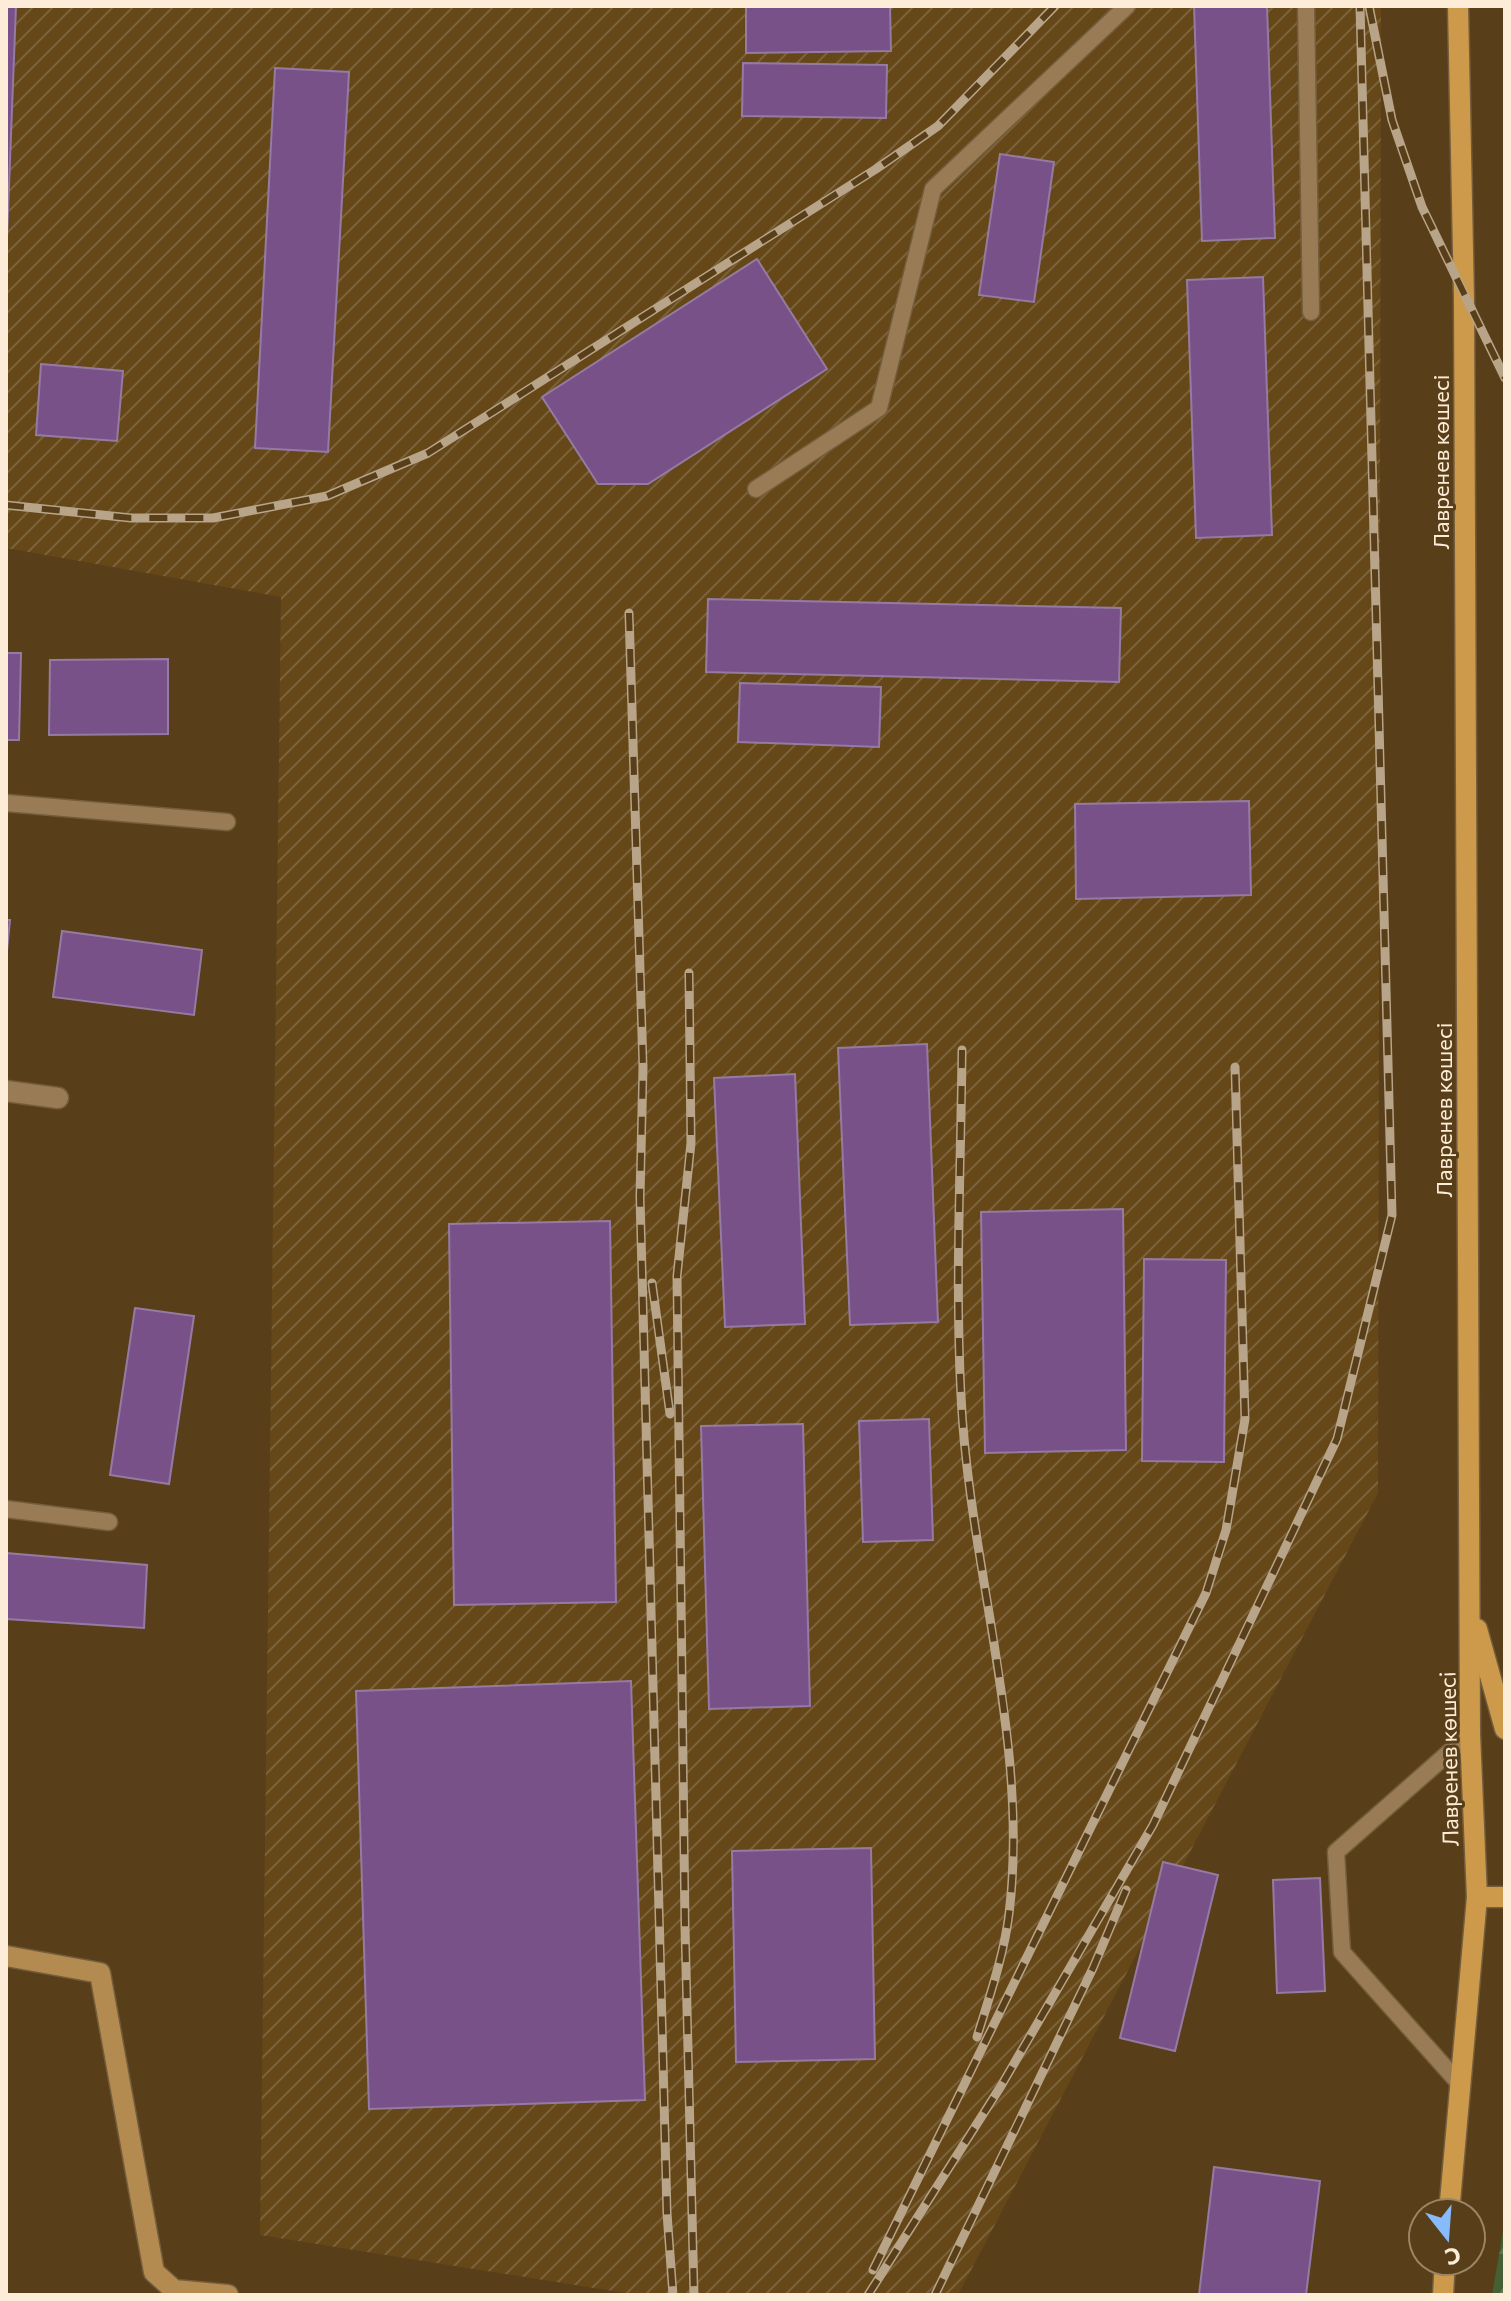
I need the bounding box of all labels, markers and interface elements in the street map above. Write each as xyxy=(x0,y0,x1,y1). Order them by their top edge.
street label: Лавренев көшесі xyxy=(1427,375,1454,549)
street label: Лавренев көшесі xyxy=(1430,1023,1457,1197)
street label: Лавренев көшесі xyxy=(1433,1671,1464,1847)
north arrow xyxy=(1407,2197,1487,2277)
text: С xyxy=(1442,2241,1464,2272)

